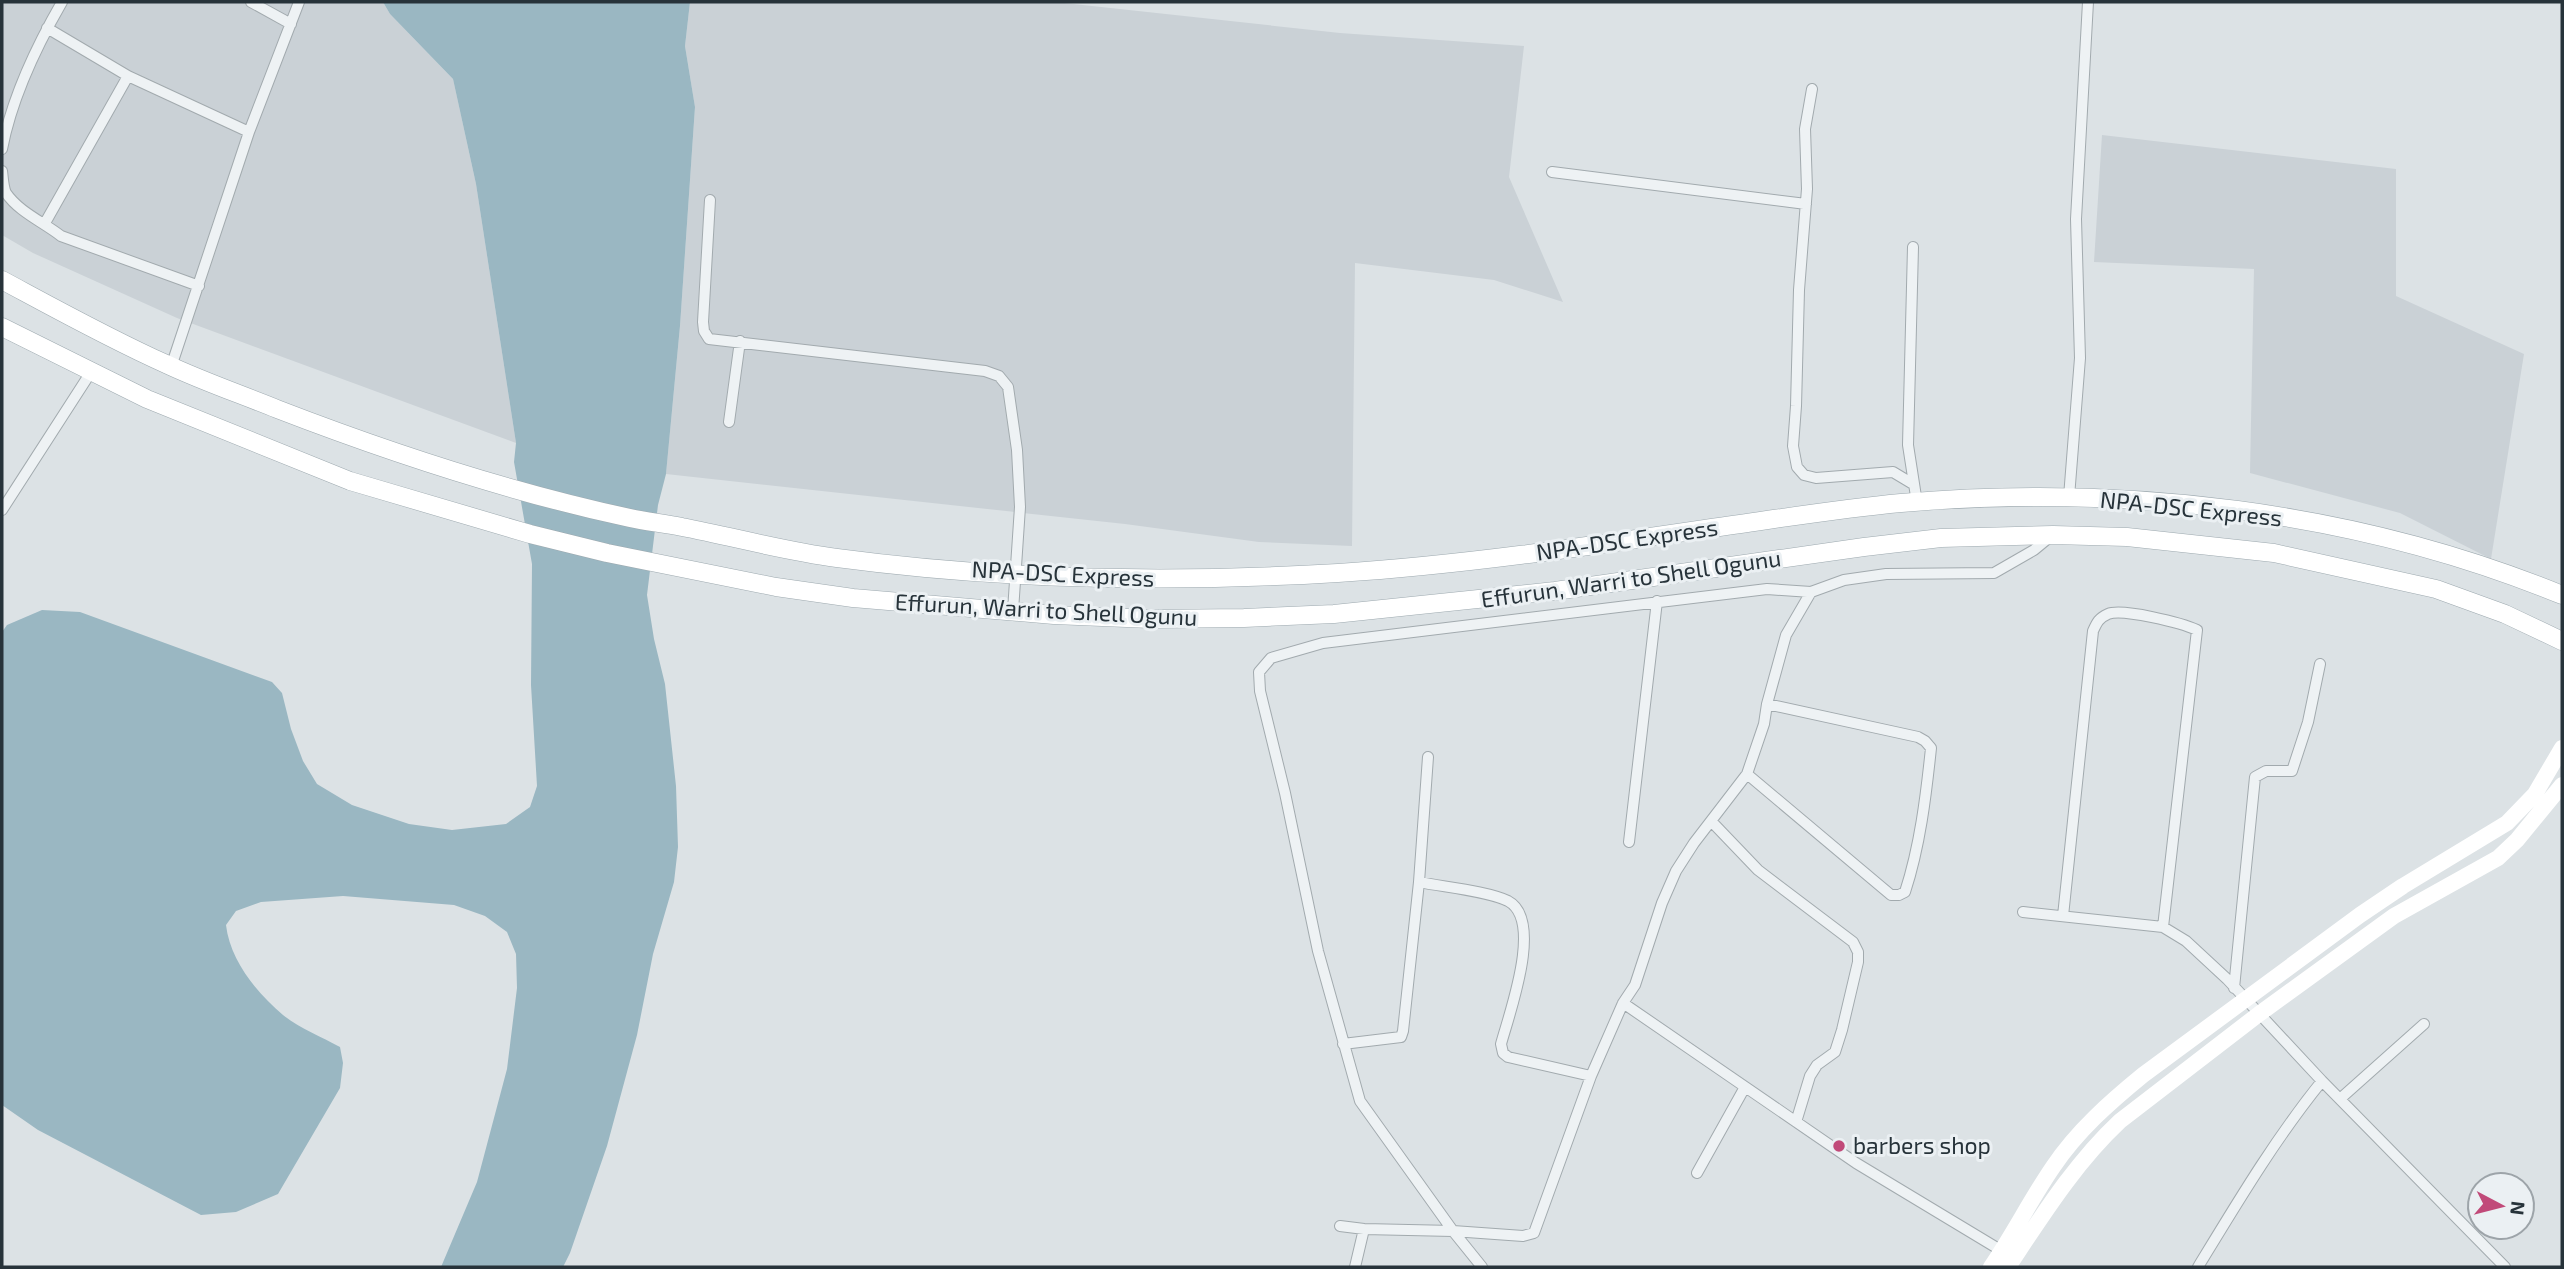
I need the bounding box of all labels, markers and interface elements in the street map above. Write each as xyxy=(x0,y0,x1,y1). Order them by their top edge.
street label: NPA-DSC Express xyxy=(2099,485,2284,531)
street label: NPA-DSC Express xyxy=(1534,512,1719,566)
street label: Effurun, Warri to Shell Ogunu xyxy=(1479,543,1783,613)
street label: NPA-DSC Express xyxy=(971,554,1155,592)
street label: Effurun, Warri to Shell Ogunu xyxy=(894,587,1198,631)
place label: barbers shop xyxy=(1853,1131,1991,1159)
marker: barbers shop xyxy=(1831,1138,1847,1154)
north arrow xyxy=(2466,1171,2536,1241)
text: N xyxy=(2506,1200,2531,1216)

